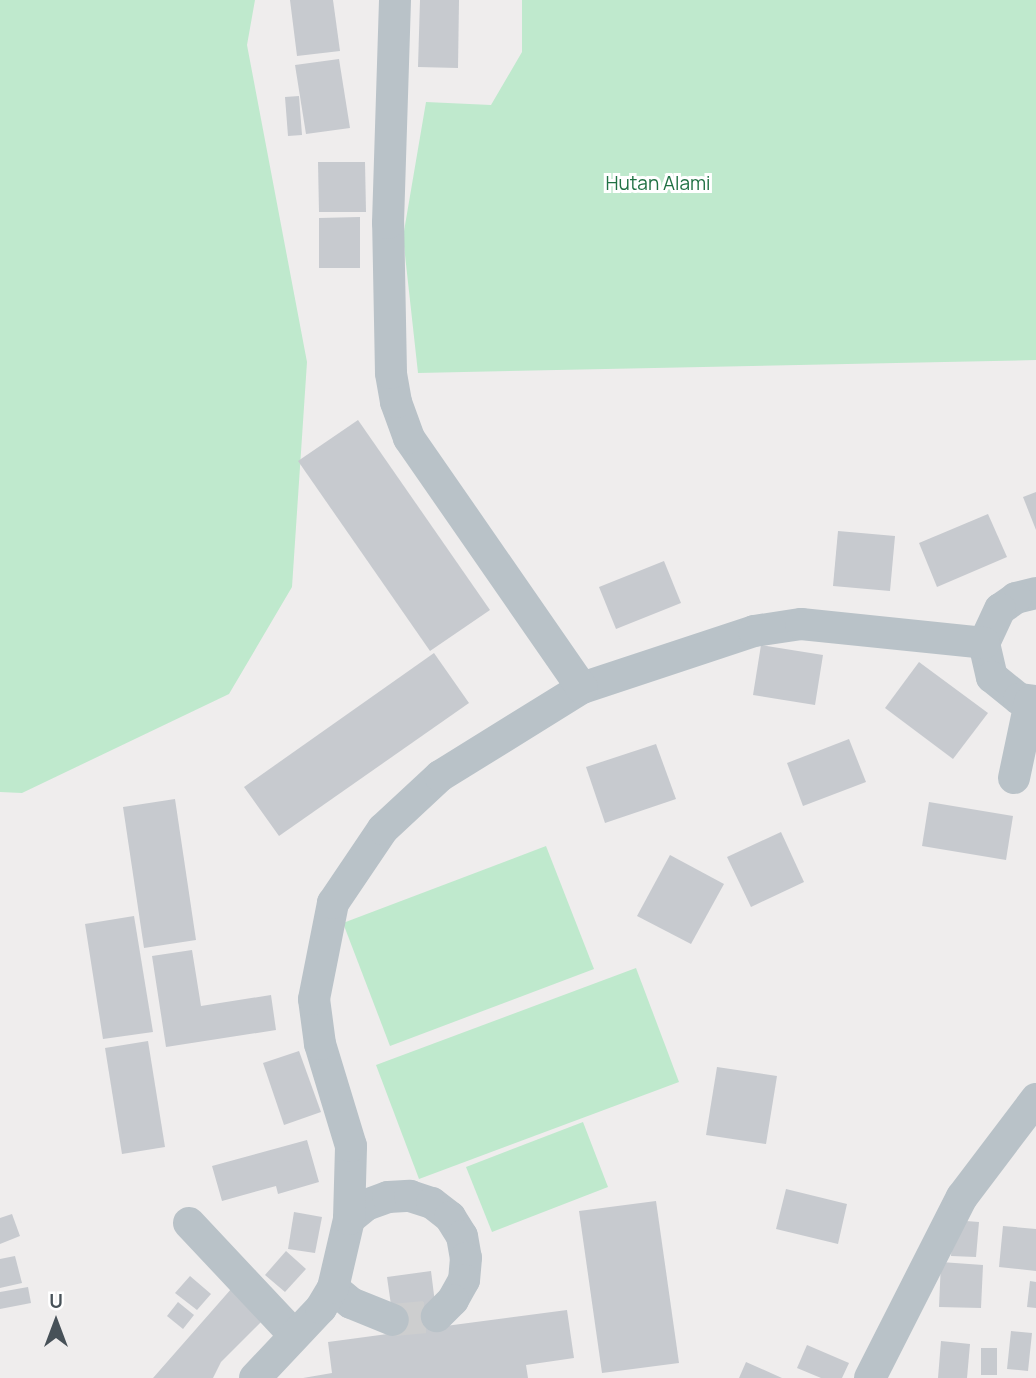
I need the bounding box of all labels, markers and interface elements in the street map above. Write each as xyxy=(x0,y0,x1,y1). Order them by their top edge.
park label: Hutan Alami xyxy=(605,173,711,195)
north arrow xyxy=(21,1287,91,1357)
text: U xyxy=(49,1288,63,1314)

